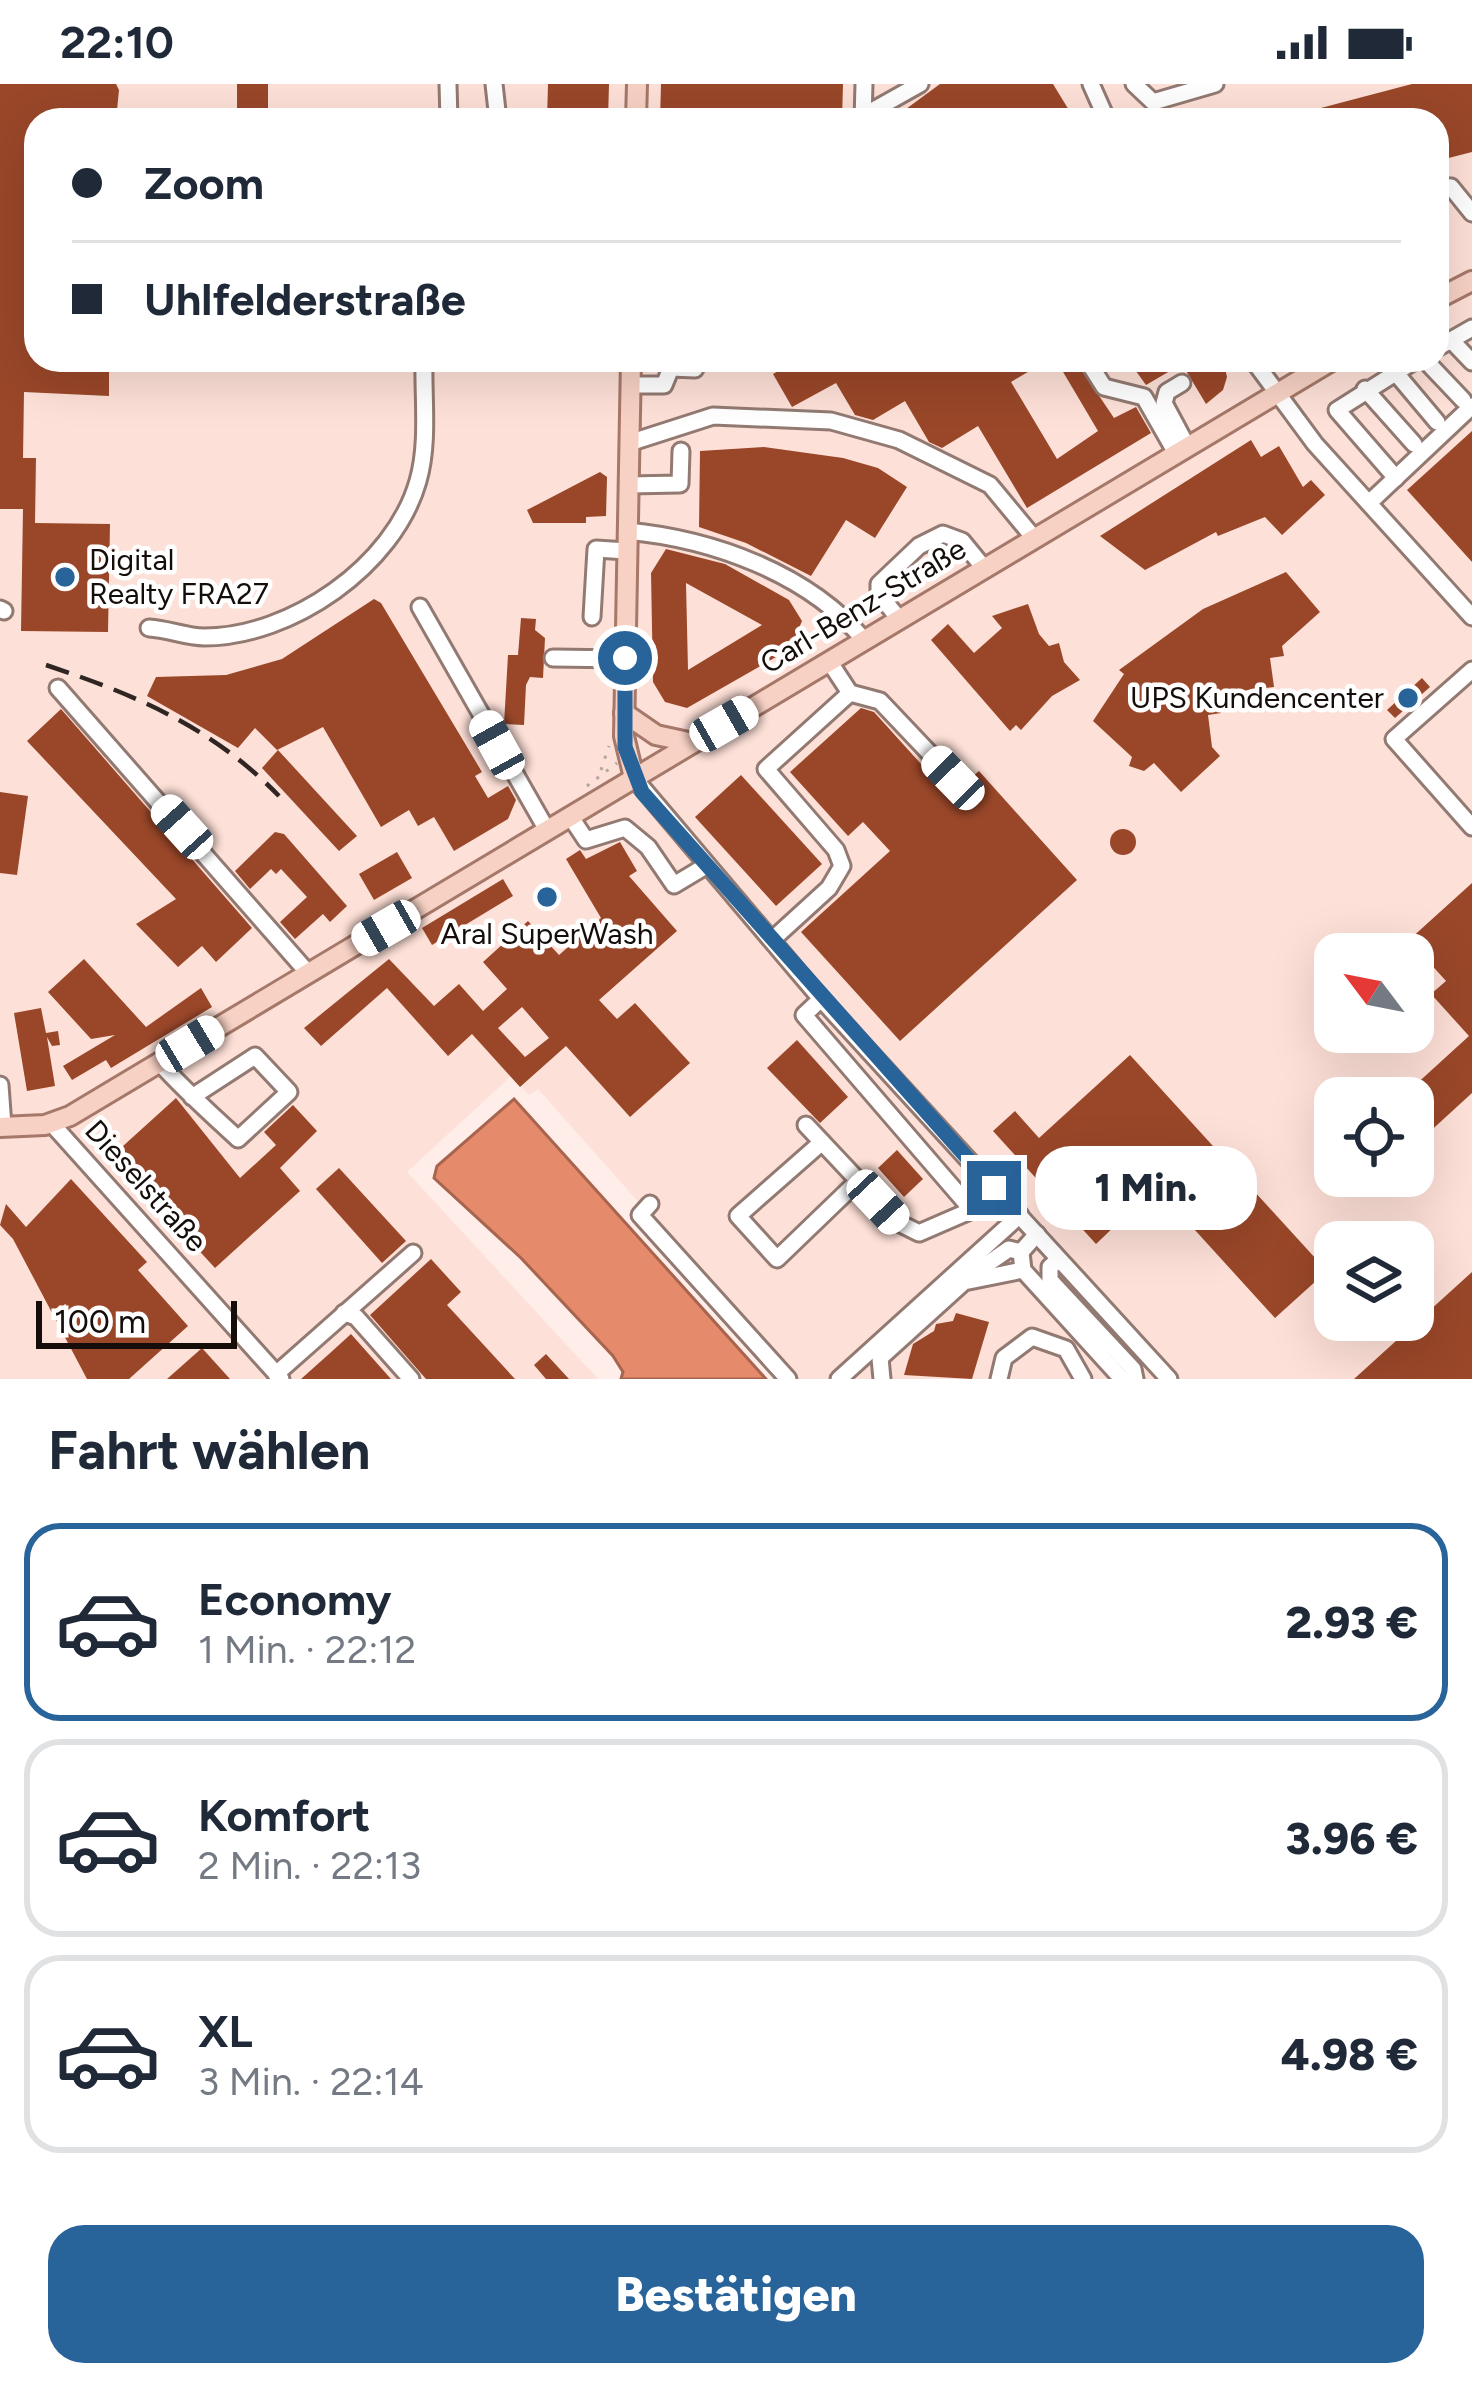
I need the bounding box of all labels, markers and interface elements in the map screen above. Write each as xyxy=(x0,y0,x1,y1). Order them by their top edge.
text: 22:10 xyxy=(60,15,174,69)
text: Zoom xyxy=(144,156,264,210)
text: Uhlfelderstraße xyxy=(144,272,466,326)
street label: Carl-Benz-Straße xyxy=(753,530,972,682)
place label: Digital Realty FRA27 xyxy=(89,541,269,612)
marker: Digital Realty FRA27 xyxy=(52,564,78,590)
route start xyxy=(598,631,652,685)
place label: UPS Kundencenter xyxy=(1130,679,1384,716)
marker: UPS Kundencenter xyxy=(1395,685,1421,711)
car xyxy=(684,690,764,758)
car xyxy=(464,705,530,785)
car xyxy=(915,740,991,816)
car xyxy=(145,788,219,866)
marker: Aral SuperWash xyxy=(534,884,560,910)
car xyxy=(346,894,426,962)
place label: Aral SuperWash xyxy=(441,915,653,952)
north arrow xyxy=(1314,933,1434,1053)
map controls xyxy=(1314,933,1434,1341)
car xyxy=(150,1010,230,1078)
button: locate xyxy=(1314,1077,1434,1197)
street label: Dieselstraße xyxy=(77,1112,215,1259)
callout: 1 Min. xyxy=(1036,1146,1258,1230)
route end xyxy=(967,1161,1021,1215)
car xyxy=(840,1163,916,1241)
text: 1 Min. xyxy=(1095,1164,1197,1211)
button: layers xyxy=(1314,1221,1434,1341)
scale bar xyxy=(36,1295,237,1348)
text: 100 m xyxy=(54,1302,146,1341)
text: Fahrt wählen xyxy=(48,1418,370,1483)
icon: car xyxy=(54,1568,162,1676)
text: Economy xyxy=(198,1572,391,1626)
text: 2.93 € xyxy=(1285,1595,1418,1649)
text: 1 Min. · 22:12 xyxy=(198,1626,416,1673)
icon: car xyxy=(54,1784,162,1892)
text: Komfort xyxy=(198,1788,370,1842)
text: 3.96 € xyxy=(1286,1811,1418,1865)
text: 2 Min. · 22:13 xyxy=(198,1842,421,1889)
icon: car xyxy=(54,2000,162,2108)
text: XL xyxy=(198,2004,253,2058)
text: 4.98 € xyxy=(1281,2027,1418,2081)
text: 3 Min. · 22:14 xyxy=(198,2058,424,2105)
button: Bestätigen xyxy=(48,2225,1424,2363)

